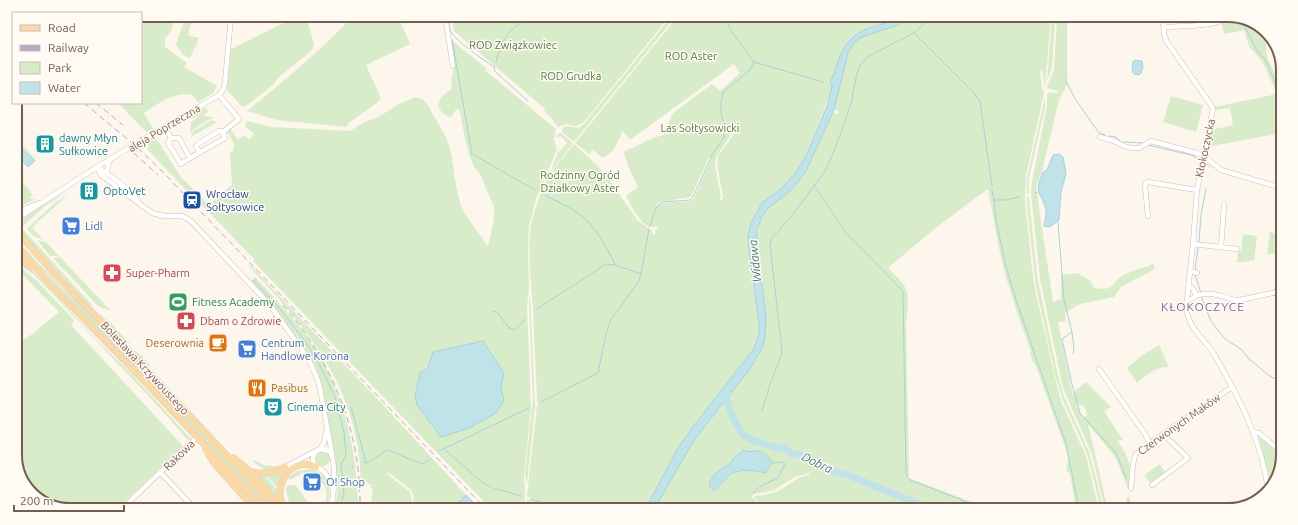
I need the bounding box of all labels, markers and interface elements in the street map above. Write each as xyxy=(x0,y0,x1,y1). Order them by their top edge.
legend xyxy=(12,12,142,104)
text: Road xyxy=(48,21,76,34)
park label: ROD Związkowiec xyxy=(469,39,557,51)
text: Railway xyxy=(48,41,89,54)
park label: ROD Aster xyxy=(665,50,718,62)
text: Park xyxy=(48,61,72,74)
park label: ROD Grudka xyxy=(540,70,602,82)
text: Water xyxy=(48,81,81,94)
street label: aleja Poprzeczna xyxy=(126,102,202,154)
street label: Kłokoczycka xyxy=(1193,118,1217,178)
park label: Las Sołtysowicki xyxy=(660,122,740,134)
place label: dawny Młyn Sułkowice xyxy=(59,132,118,157)
building icon: dawny Młyn Sułkowice xyxy=(34,133,56,155)
park label: Rodzinny Ogród Działkowy Aster xyxy=(540,169,620,194)
building icon: OptoVet xyxy=(78,180,100,202)
place label: OptoVet xyxy=(103,185,146,197)
place label: Wrocław Sołtysowice xyxy=(206,188,264,213)
station icon: Wrocław Sołtysowice xyxy=(181,189,203,211)
supermarket icon: Lidl xyxy=(60,215,82,237)
place label: Lidl xyxy=(85,220,103,232)
water label: Widawa xyxy=(746,239,763,283)
pharmacy icon: Super-Pharm xyxy=(101,262,123,284)
place label: Super-Pharm xyxy=(126,267,190,279)
sports icon: Fitness Academy xyxy=(167,291,189,313)
place label: Fitness Academy xyxy=(192,296,275,308)
district label: KŁOKOCZYCE xyxy=(1161,300,1245,313)
pharmacy icon: Dbam o Zdrowie xyxy=(175,310,197,332)
place label: Dbam o Zdrowie xyxy=(200,315,281,327)
street label: Bolesława Krzywoustego xyxy=(99,319,191,417)
cafe icon: Deserownia xyxy=(207,332,229,354)
place label: Deserownia xyxy=(146,337,204,349)
place label: Centrum Handlowe Korona xyxy=(261,337,349,362)
supermarket icon: Centrum Handlowe Korona xyxy=(236,338,258,360)
restaurant icon: Pasibus xyxy=(246,377,268,399)
place label: Pasibus xyxy=(271,382,308,394)
street label: Czerwonych Maków xyxy=(1135,391,1223,457)
theatre icon: Cinema City xyxy=(262,396,284,418)
place label: Cinema City xyxy=(287,401,346,413)
street label: Rakowa xyxy=(161,437,197,473)
water label: Dobra xyxy=(800,450,835,476)
supermarket icon: O! Shop xyxy=(301,471,323,493)
place label: O! Shop xyxy=(326,476,365,488)
scale bar xyxy=(14,487,124,513)
text: 200 m xyxy=(20,494,53,507)

